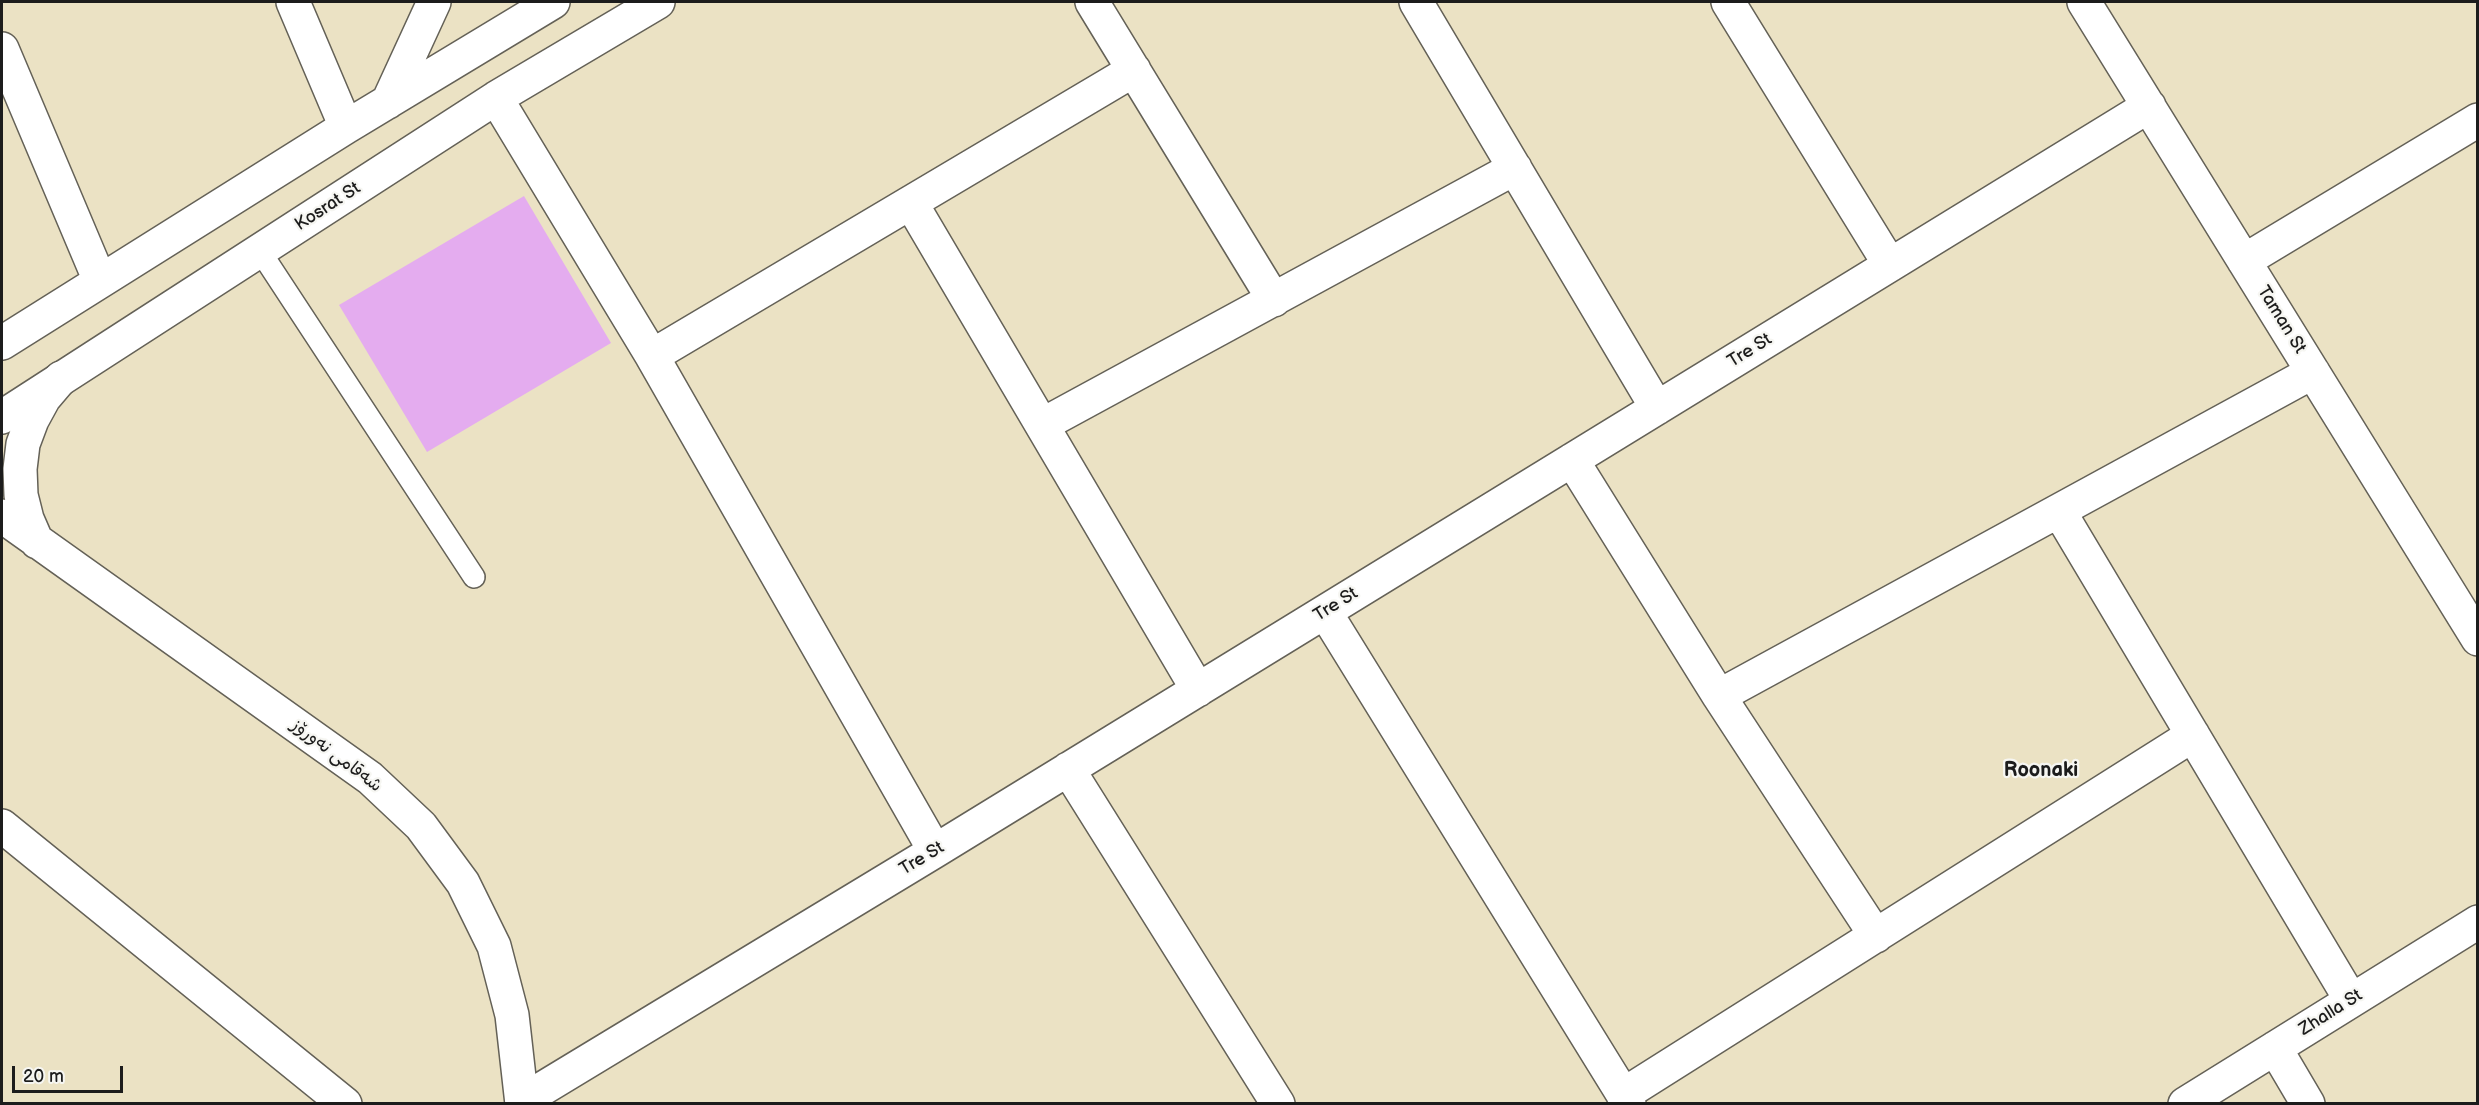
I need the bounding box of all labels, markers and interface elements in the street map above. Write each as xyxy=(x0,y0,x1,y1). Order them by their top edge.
street label: Kosrat St xyxy=(291,178,365,236)
street label: Taman St xyxy=(2252,282,2310,358)
street label: Tre St xyxy=(1724,329,1776,373)
street label: Tre St xyxy=(1310,583,1362,627)
street label: شەقامی نەورۆز xyxy=(286,715,386,797)
district label: Roonaki xyxy=(2004,759,2078,783)
street label: Tre St xyxy=(896,837,948,881)
street label: Zhalla St xyxy=(2295,985,2367,1041)
scale bar xyxy=(15,1054,126,1092)
text: 20 m xyxy=(23,1066,64,1087)

